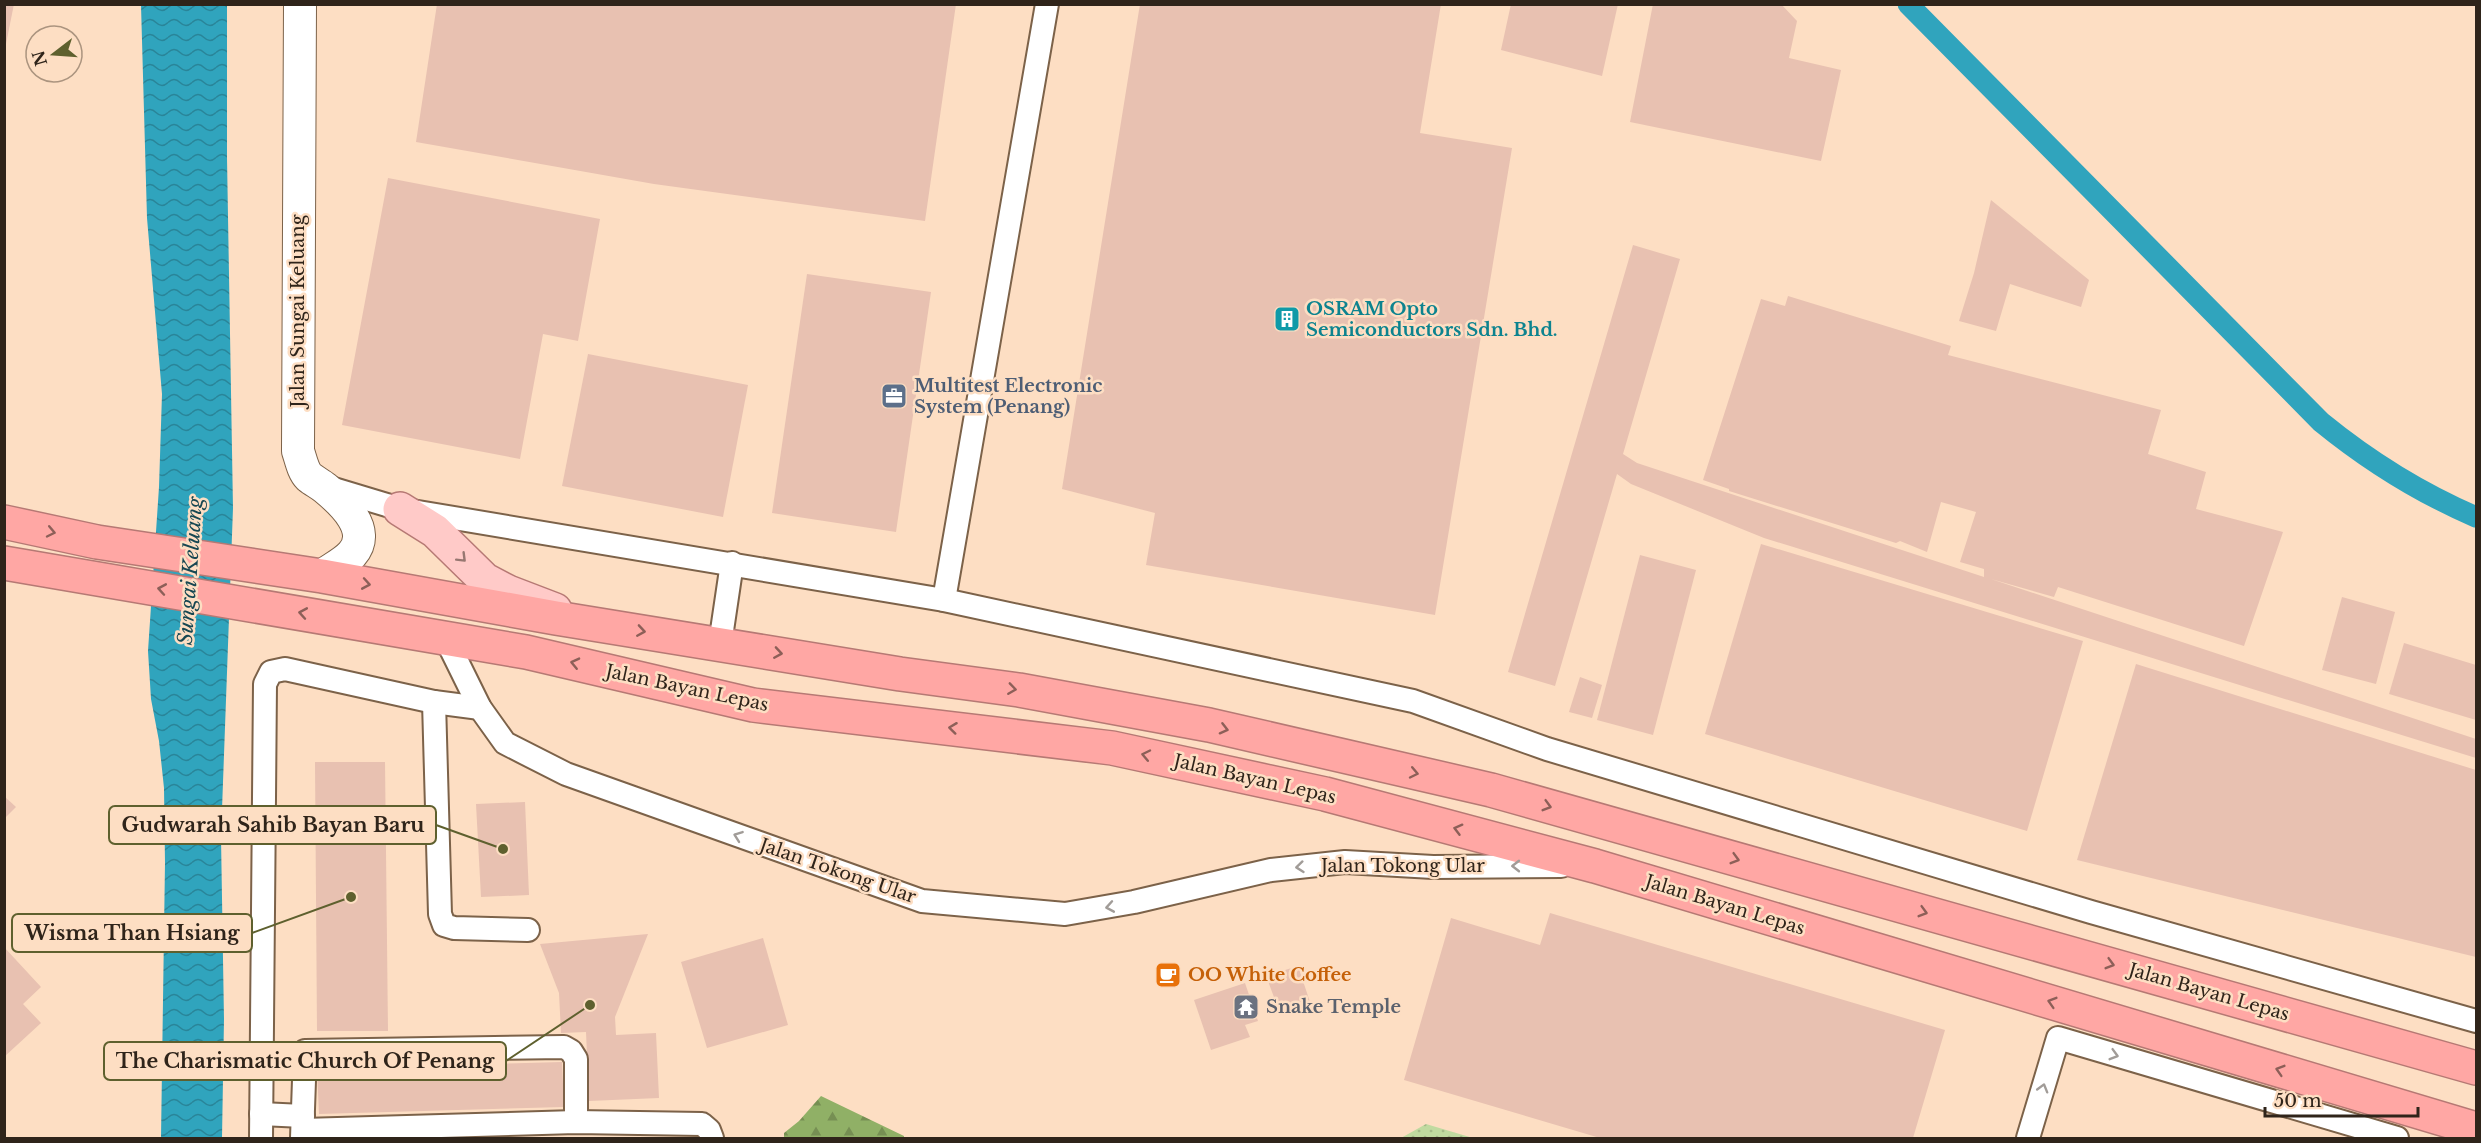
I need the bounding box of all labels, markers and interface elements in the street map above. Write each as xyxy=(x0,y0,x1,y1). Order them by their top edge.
north arrow xyxy=(24,24,84,84)
text: N xyxy=(28,48,51,69)
street label: Jalan Sungai Keluang xyxy=(287,214,309,410)
place label: OSRAM Opto Semiconductors Sdn. Bhd. xyxy=(1306,298,1558,341)
building icon: OSRAM Opto Semiconductors Sdn. Bhd. xyxy=(1272,304,1302,334)
place label: Multitest Electronic System (Penang) xyxy=(914,375,1102,418)
office icon: Multitest Electronic System (Penang) xyxy=(879,381,909,411)
water label: Sungai Keluang xyxy=(173,495,207,646)
one-way arrow xyxy=(46,525,56,538)
one-way arrow xyxy=(455,552,466,562)
one-way arrow xyxy=(361,577,371,590)
one-way arrow xyxy=(157,583,167,596)
one-way arrow xyxy=(299,607,309,620)
one-way arrow xyxy=(636,624,646,637)
one-way arrow xyxy=(773,647,783,659)
one-way arrow xyxy=(570,658,580,671)
street label: Jalan Bayan Lepas xyxy=(602,660,770,716)
one-way arrow xyxy=(1007,683,1017,695)
one-way arrow xyxy=(948,722,957,734)
one-way arrow xyxy=(1219,722,1229,735)
one-way arrow xyxy=(1141,749,1151,762)
street label: Jalan Bayan Lepas xyxy=(1170,749,1338,808)
one-way arrow xyxy=(1409,766,1419,779)
one-way arrow xyxy=(1542,799,1552,811)
callout: Gudwarah Sahib Bayan Baru xyxy=(109,806,436,844)
text: Gudwarah Sahib Bayan Baru xyxy=(121,813,425,837)
one-way arrow xyxy=(1453,824,1464,836)
one-way arrow xyxy=(733,830,744,843)
street label: Jalan Tokong Ular xyxy=(755,833,919,908)
one-way arrow xyxy=(1730,851,1740,864)
street label: Jalan Tokong Ular xyxy=(1319,855,1485,877)
one-way arrow xyxy=(1296,860,1305,873)
one-way arrow xyxy=(1511,860,1520,873)
street label: Jalan Bayan Lepas xyxy=(1641,870,1808,940)
one-way arrow xyxy=(1105,900,1114,912)
one-way arrow xyxy=(1918,904,1928,917)
callout: Wisma Than Hsiang xyxy=(12,914,252,952)
text: Wisma Than Hsiang xyxy=(24,921,240,945)
one-way arrow xyxy=(2105,957,2115,970)
street label: Jalan Bayan Lepas xyxy=(2124,958,2292,1025)
cafe icon: OO White Coffee xyxy=(1153,960,1183,990)
place label: OO White Coffee xyxy=(1188,964,1352,986)
temple icon: Snake Temple xyxy=(1231,992,1261,1022)
place label: Snake Temple xyxy=(1266,996,1401,1018)
one-way arrow xyxy=(2048,997,2058,1009)
callout: The Charismatic Church Of Penang xyxy=(104,1042,506,1080)
one-way arrow xyxy=(2108,1048,2119,1060)
text: The Charismatic Church Of Penang xyxy=(116,1049,495,1073)
one-way arrow xyxy=(2275,1065,2286,1077)
scale bar xyxy=(2265,1080,2418,1118)
one-way arrow xyxy=(2036,1083,2048,1094)
text: 50 m xyxy=(2274,1090,2322,1112)

